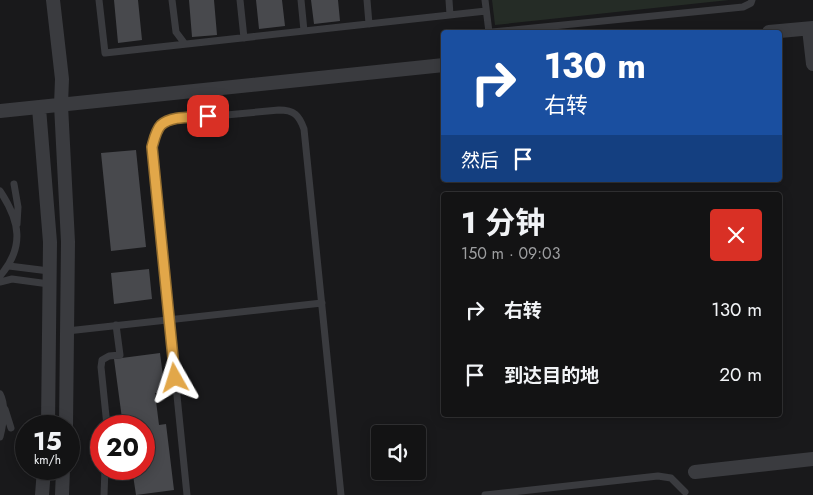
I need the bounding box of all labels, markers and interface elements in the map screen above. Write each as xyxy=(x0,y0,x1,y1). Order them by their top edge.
text: 130 m xyxy=(544,41,646,91)
icon: right xyxy=(461,50,526,115)
text: 右转 xyxy=(544,89,588,121)
pin xyxy=(187,95,229,137)
icon: arrive xyxy=(194,102,222,130)
icon: arrive xyxy=(509,145,537,173)
text: 然后 xyxy=(461,147,499,174)
text: 1 分钟 xyxy=(461,201,545,244)
button: close xyxy=(710,209,762,261)
text: 150 m · 09:03 xyxy=(461,242,560,265)
icon: right xyxy=(461,296,489,324)
text: 130 m xyxy=(711,296,762,323)
text: 右转 xyxy=(504,297,542,324)
position arrow xyxy=(148,351,200,403)
icon: arrive xyxy=(461,361,489,389)
text: 20 m xyxy=(719,361,762,388)
text: 到达目的地 xyxy=(504,362,599,389)
speed limit sign: 20 xyxy=(90,415,155,480)
text: 15 xyxy=(33,423,62,459)
map controls xyxy=(371,425,426,480)
button: sound xyxy=(371,425,426,480)
text: km/h xyxy=(34,451,61,469)

